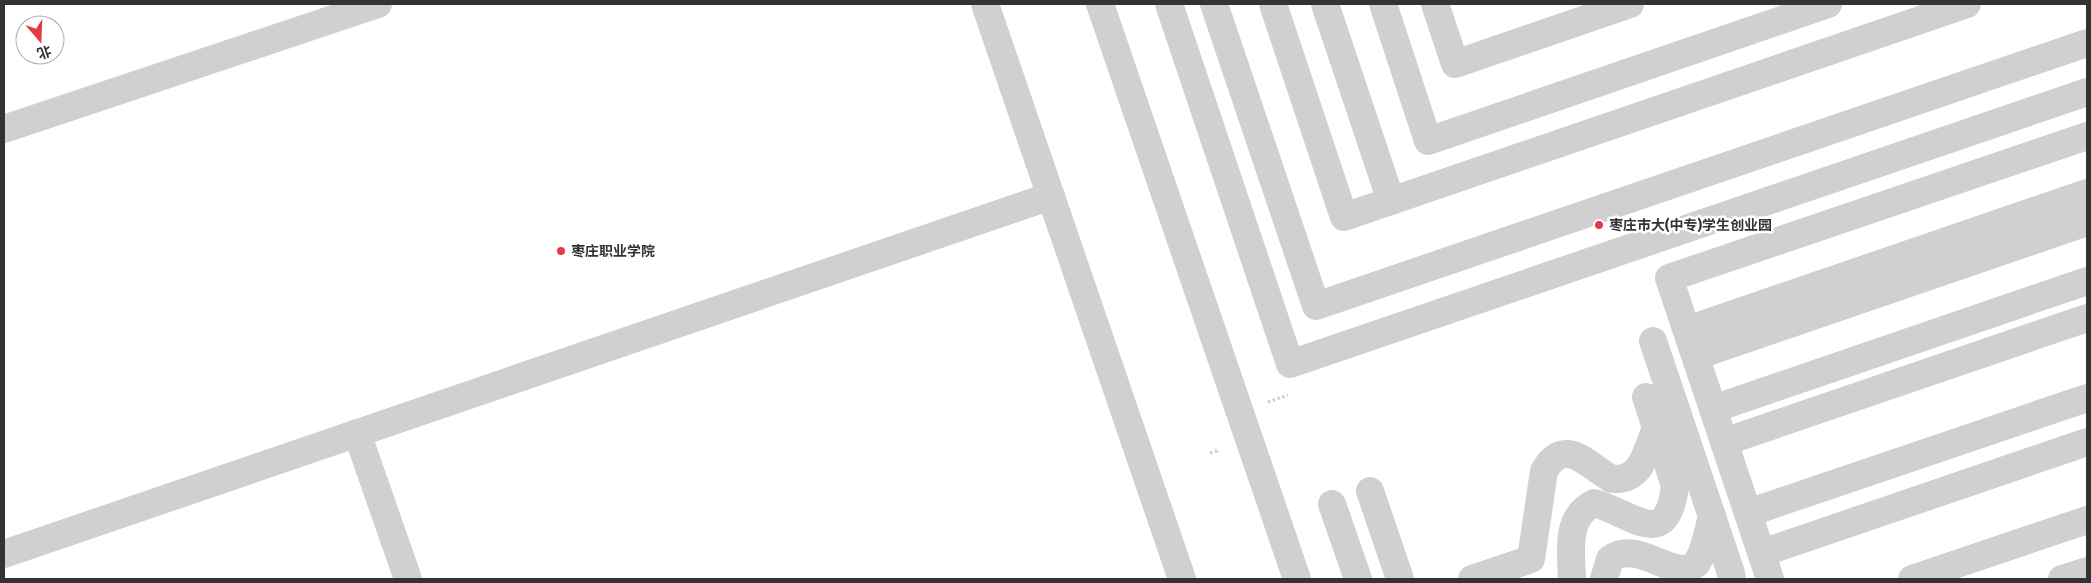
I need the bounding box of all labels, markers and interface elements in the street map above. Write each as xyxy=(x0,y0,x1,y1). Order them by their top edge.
north arrow xyxy=(15,15,65,65)
text: 北 xyxy=(35,42,53,62)
place label: 枣庄市大(中专)学生创业园 xyxy=(1609,217,1772,234)
marker: 枣庄市大(中专)学生创业园 xyxy=(1593,219,1605,231)
place label: 枣庄职业学院 xyxy=(571,243,655,260)
marker: 枣庄职业学院 xyxy=(555,245,567,257)

